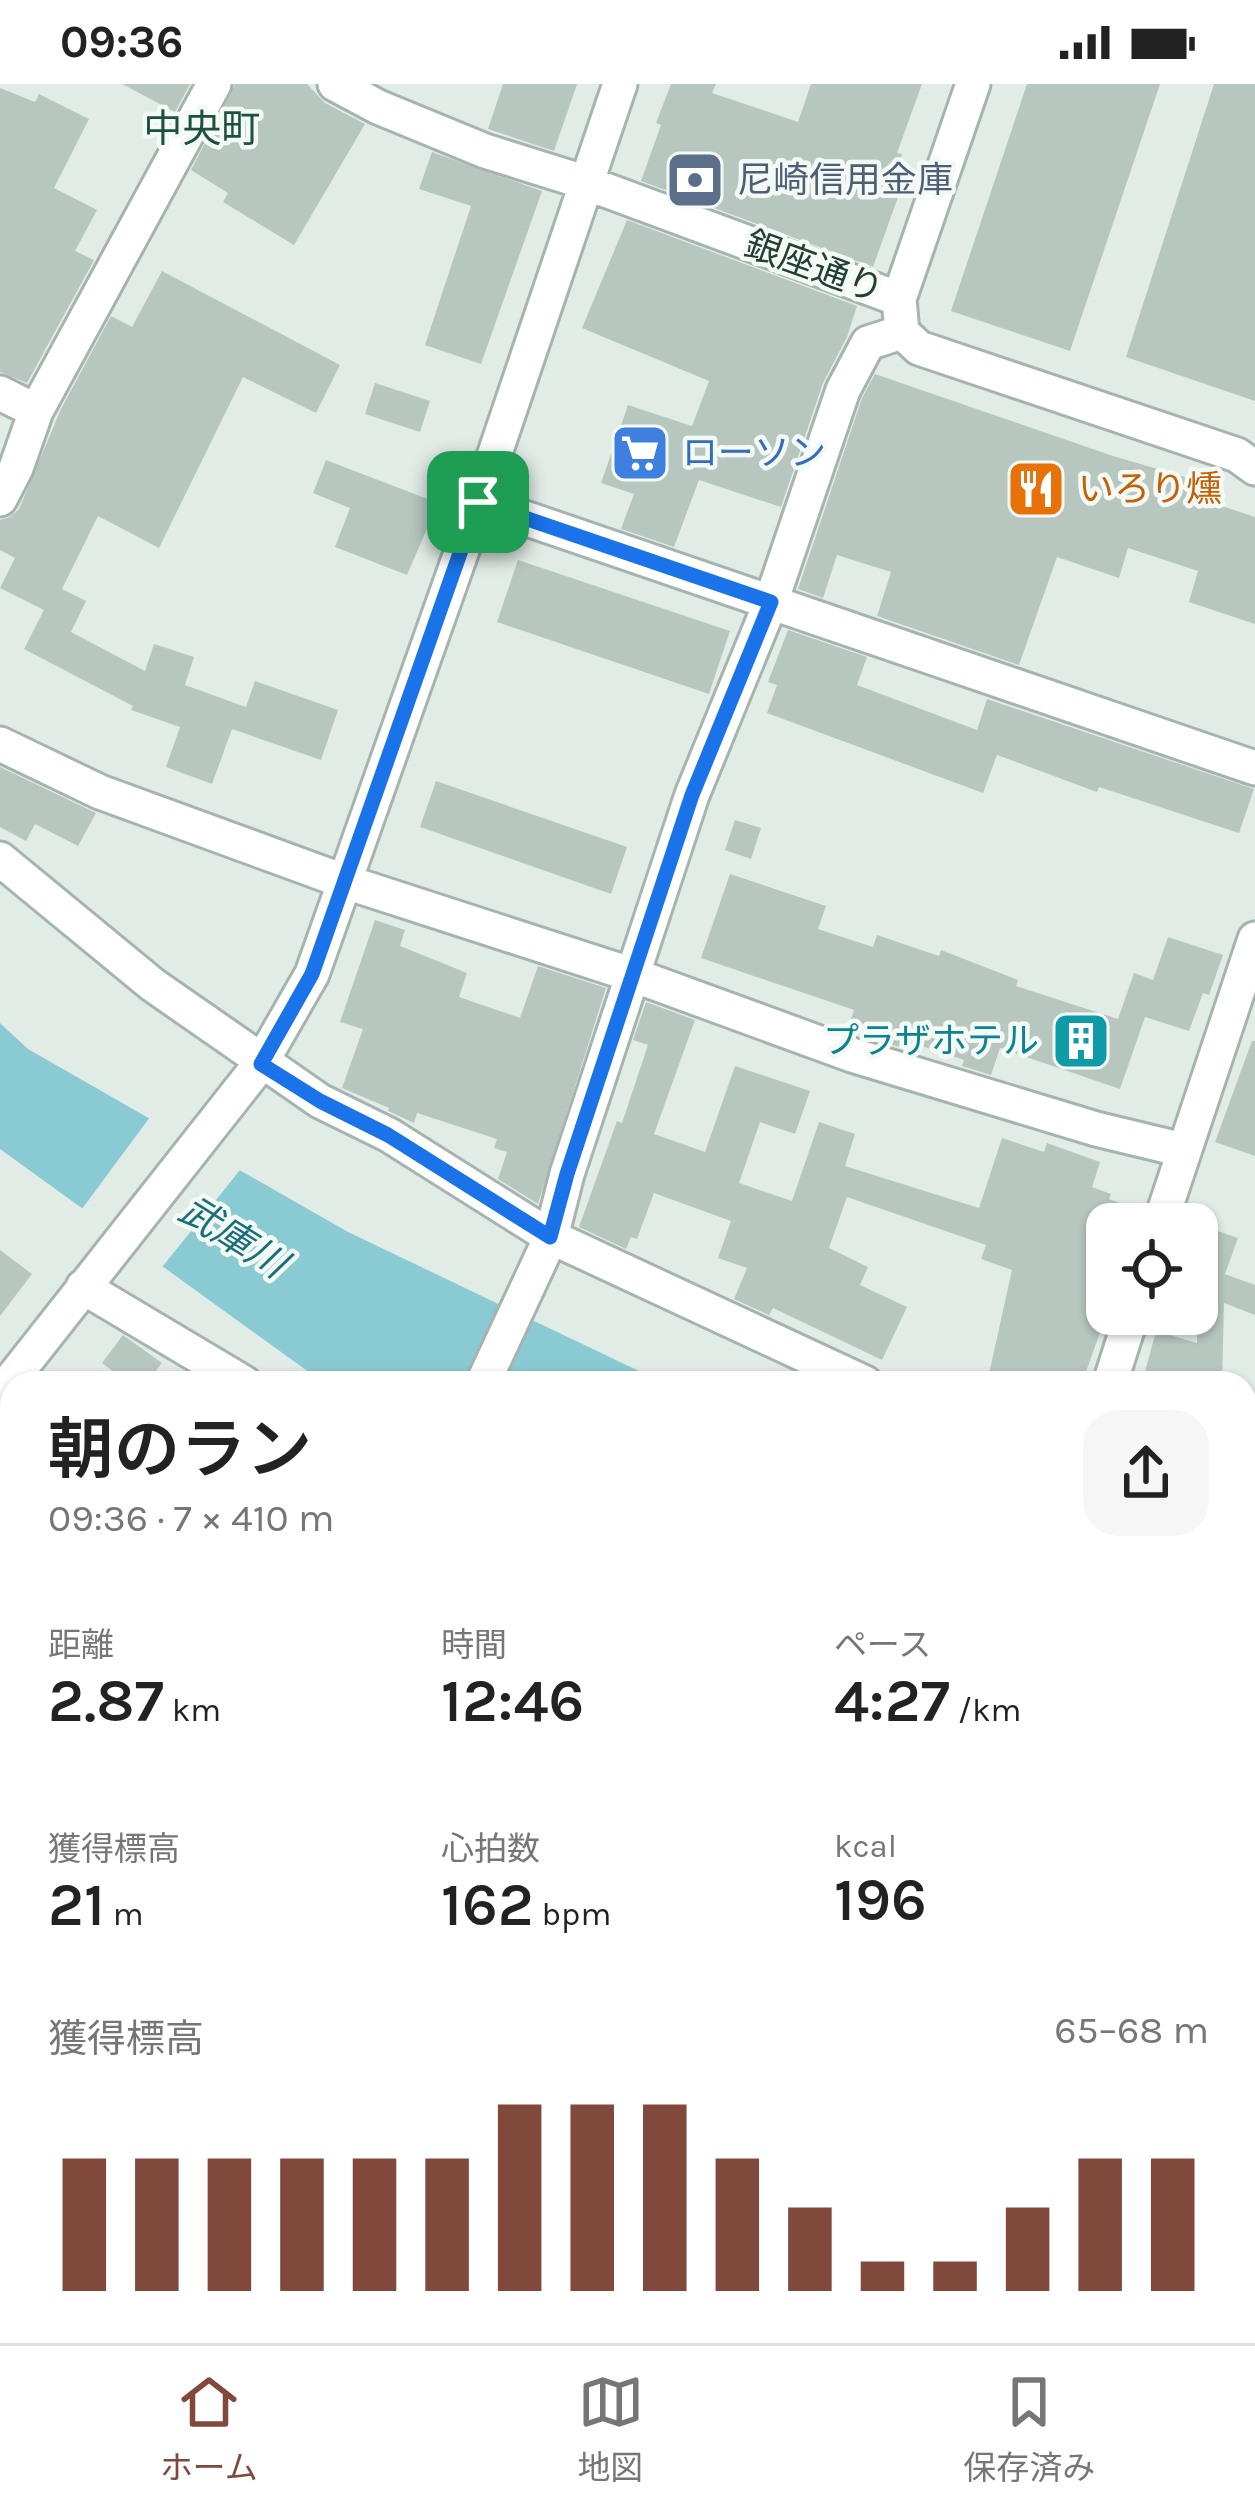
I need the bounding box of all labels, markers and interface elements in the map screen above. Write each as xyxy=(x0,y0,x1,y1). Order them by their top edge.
text: 09:36 xyxy=(60,16,183,68)
district label: 中央町 xyxy=(143,106,261,152)
bank icon: 尼崎信用金庫 xyxy=(664,149,726,211)
place label: 尼崎信用金庫 xyxy=(737,159,953,201)
street label: 銀座通り xyxy=(739,223,889,311)
supermarket icon: ローソン xyxy=(609,422,671,484)
place label: ローソン xyxy=(682,432,826,474)
pin xyxy=(427,451,529,553)
restaurant icon: いろり燻 xyxy=(1005,458,1067,520)
place label: いろり燻 xyxy=(1078,468,1222,510)
icon: arrive xyxy=(445,469,511,535)
building icon: プラザホテル xyxy=(1050,1010,1112,1072)
place label: プラザホテル xyxy=(823,1020,1039,1062)
water label: 武庫川 xyxy=(171,1186,298,1290)
map controls xyxy=(1086,1203,1218,1335)
button: locate xyxy=(1086,1203,1218,1335)
button: share xyxy=(1083,1410,1209,1536)
text: 朝のラン xyxy=(48,1411,312,1489)
text: 09:36 · 7 × 410 m xyxy=(48,1495,334,1541)
text: 距離 xyxy=(48,1626,114,1664)
text: 時間 xyxy=(441,1626,507,1664)
text: ペース xyxy=(834,1626,931,1664)
text: 2.87 xyxy=(48,1666,164,1736)
text: 12:46 xyxy=(441,1666,584,1736)
text: 4:27 xyxy=(834,1666,950,1736)
text: km xyxy=(164,1691,221,1729)
text: /km xyxy=(950,1691,1021,1729)
text: kcal xyxy=(834,1827,897,1865)
text: 獲得標高 xyxy=(48,1830,180,1868)
text: 心拍数 xyxy=(441,1830,540,1868)
text: 196 xyxy=(834,1865,927,1935)
text: 21 xyxy=(48,1870,105,1940)
text: 162 xyxy=(441,1870,534,1940)
text: m xyxy=(105,1895,144,1933)
text: bpm xyxy=(534,1895,611,1933)
text: 65–68 m xyxy=(1054,2007,1209,2053)
text: 獲得標高 xyxy=(48,2016,204,2062)
tab: ホーム xyxy=(160,2369,258,2489)
tab: 地図 xyxy=(578,2369,644,2489)
tab: 保存済み xyxy=(963,2369,1095,2489)

